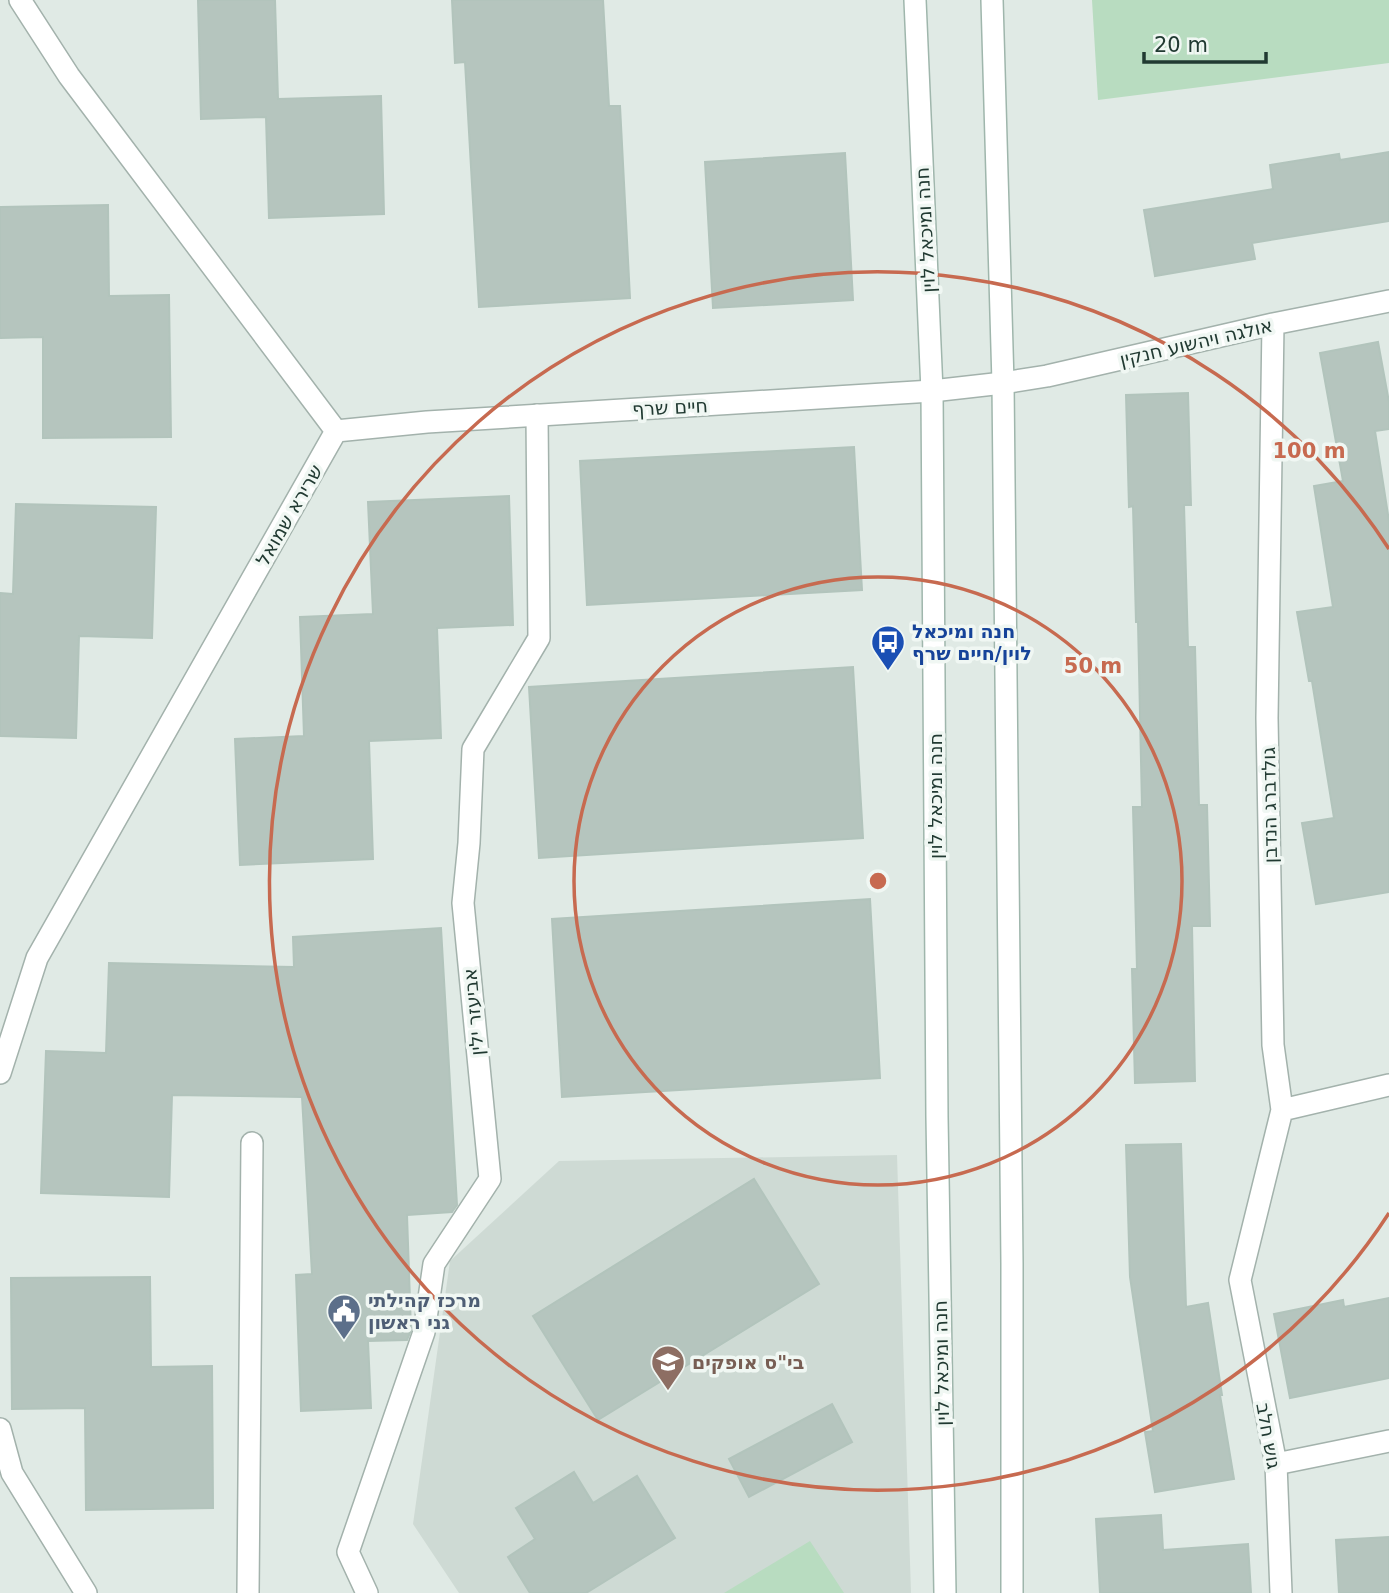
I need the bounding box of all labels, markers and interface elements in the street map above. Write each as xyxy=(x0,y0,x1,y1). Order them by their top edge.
scale bar xyxy=(1144,21,1266,65)
text: 20 m xyxy=(1154,33,1208,57)
street label: חנה ומיכאל לוין xyxy=(911,167,939,293)
street label: אולגה ויהשוע חנקין xyxy=(1117,314,1275,370)
street label: חיים שרף xyxy=(632,394,708,420)
text: 100 m xyxy=(1272,439,1346,463)
street label: שרירא שמואל xyxy=(251,461,327,569)
place label: חנה ומיכאל לוין/חיים שרף xyxy=(912,620,1032,665)
bus stop icon: חנה ומיכאל לוין/חיים שרף xyxy=(869,623,907,672)
text: 50 m xyxy=(1064,654,1122,678)
street label: חנה ומיכאל לוין xyxy=(924,733,946,859)
street label: גולדברג הנדבן xyxy=(1257,746,1281,863)
centre of rings xyxy=(866,869,890,893)
street label: אביעזר ילין xyxy=(458,967,488,1057)
place label: מרכז קהילתי גני ראשון xyxy=(368,1289,481,1334)
public building icon: מרכז קהילתי גני ראשון xyxy=(325,1292,363,1341)
street label: חנה ומיכאל לוין xyxy=(929,1300,953,1426)
school or university icon: בי"ס אופקים xyxy=(649,1343,687,1392)
place label: בי"ס אופקים xyxy=(692,1351,804,1374)
street label: גוש חלב xyxy=(1252,1401,1286,1471)

